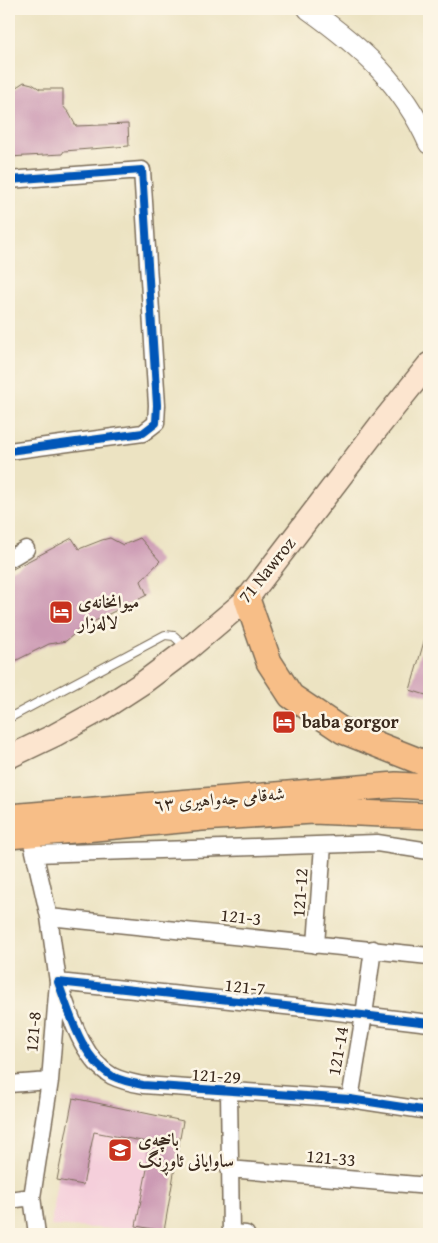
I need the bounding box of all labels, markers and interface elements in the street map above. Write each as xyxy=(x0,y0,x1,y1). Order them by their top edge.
street label: 71 Nawroz xyxy=(231,531,302,609)
place label: میوانخانەی لالەزار xyxy=(76,588,139,636)
hotel icon: میوانخانەی لالەزار xyxy=(48,599,74,625)
place label: baba gorgor xyxy=(302,708,400,735)
hotel icon: baba gorgor xyxy=(271,709,297,735)
street label: شەقامی جەواهیری ٦٣ xyxy=(152,779,286,818)
street label: 121-12 xyxy=(284,867,315,919)
street label: 121-3 xyxy=(219,901,263,932)
street label: 121-7 xyxy=(223,971,267,1002)
street label: 121-8 xyxy=(17,1010,48,1053)
street label: 121-14 xyxy=(320,1024,355,1078)
street label: 121-29 xyxy=(190,1060,242,1091)
place label: باخچەی ساوایانی ئاوڕنگ xyxy=(138,1126,234,1176)
school or university icon: باخچەی ساوایانی ئاوڕنگ xyxy=(107,1137,133,1163)
street label: 121-33 xyxy=(305,1142,357,1173)

